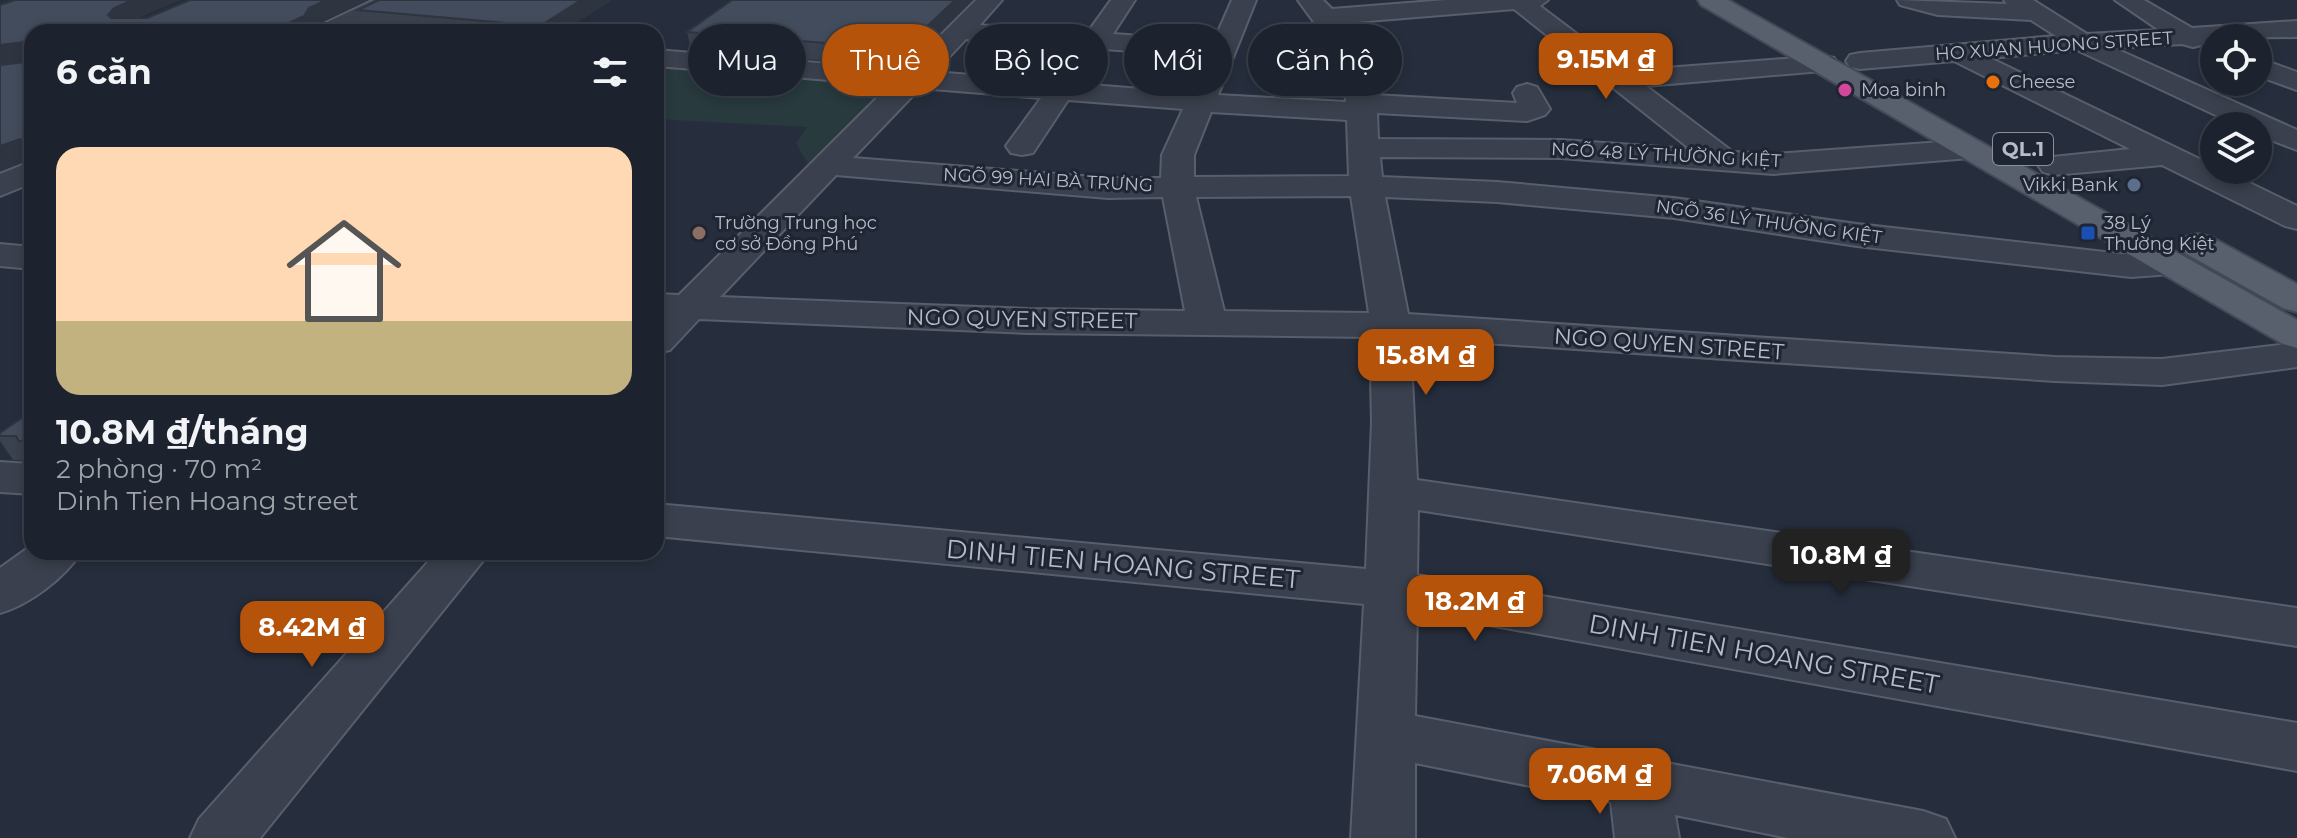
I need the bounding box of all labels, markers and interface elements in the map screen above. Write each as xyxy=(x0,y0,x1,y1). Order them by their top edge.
chip: Mua xyxy=(688,24,806,96)
chip: Thuê xyxy=(822,24,949,96)
chip: Bộ lọc xyxy=(965,24,1108,96)
chip: Mới xyxy=(1124,24,1232,96)
chip: Căn hộ xyxy=(1248,24,1402,96)
map controls xyxy=(2200,24,2272,184)
button: locate xyxy=(2200,24,2272,96)
street label: HO XUAN HUONG STREET xyxy=(1934,27,2174,65)
pin: 9.15M ₫ xyxy=(1532,33,1680,101)
text: 9.15M ₫ xyxy=(1557,43,1655,75)
icon: filters xyxy=(588,50,632,94)
text: 6 căn xyxy=(56,51,152,93)
place label: Cheese xyxy=(2009,71,2075,93)
marker: Cheese xyxy=(1984,73,2002,91)
place label: Moa binh xyxy=(1861,79,1946,101)
marker: Moa binh xyxy=(1836,81,1854,99)
button: layers xyxy=(2200,112,2272,184)
road number: QL.1 xyxy=(1993,133,2053,165)
street label: NGÕ 48 LÝ THƯỜNG KIỆT xyxy=(1550,138,1782,172)
street label: NGÕ 99 HAI BÀ TRƯNG xyxy=(943,164,1153,196)
place label: Vikki Bank xyxy=(2023,174,2118,196)
marker: Vikki Bank xyxy=(2125,176,2143,194)
street label: NGÕ 36 LÝ THƯỜNG KIỆT xyxy=(1655,195,1884,249)
icon: home xyxy=(272,199,416,343)
place label: Trường Trung học cơ sở Đồng Phú xyxy=(715,212,877,255)
place label: 38 Lý Thường Kiệt xyxy=(2104,212,2215,255)
marker: Trường Trung học cơ sở Đồng Phú xyxy=(690,224,708,242)
marker: 38 Lý Thường Kiệt xyxy=(2079,224,2097,242)
street label: NGO QUYEN STREET xyxy=(906,303,1138,335)
street label: NGO QUYEN STREET xyxy=(1553,322,1785,366)
pin: 15.8M ₫ xyxy=(1352,329,1500,397)
text: 15.8M ₫ xyxy=(1376,339,1476,371)
text: 10.8M ₫/tháng xyxy=(56,411,309,453)
text: 2 phòng · 70 m² xyxy=(56,453,262,485)
text: Dinh Tien Hoang street xyxy=(56,485,359,517)
pin: 10.8M ₫ xyxy=(1767,529,1915,597)
street label: DINH TIEN HOANG STREET xyxy=(945,533,1301,595)
text: 10.8M ₫ xyxy=(1790,539,1892,571)
pin: 18.2M ₫ xyxy=(1401,575,1549,643)
text: 18.2M ₫ xyxy=(1425,585,1525,617)
pin: 8.42M ₫ xyxy=(238,601,386,669)
street label: DINH TIEN HOANG STREET xyxy=(1586,607,1942,701)
text: 8.42M ₫ xyxy=(258,611,366,643)
pin: 7.06M ₫ xyxy=(1526,748,1674,816)
text: 7.06M ₫ xyxy=(1547,758,1653,790)

